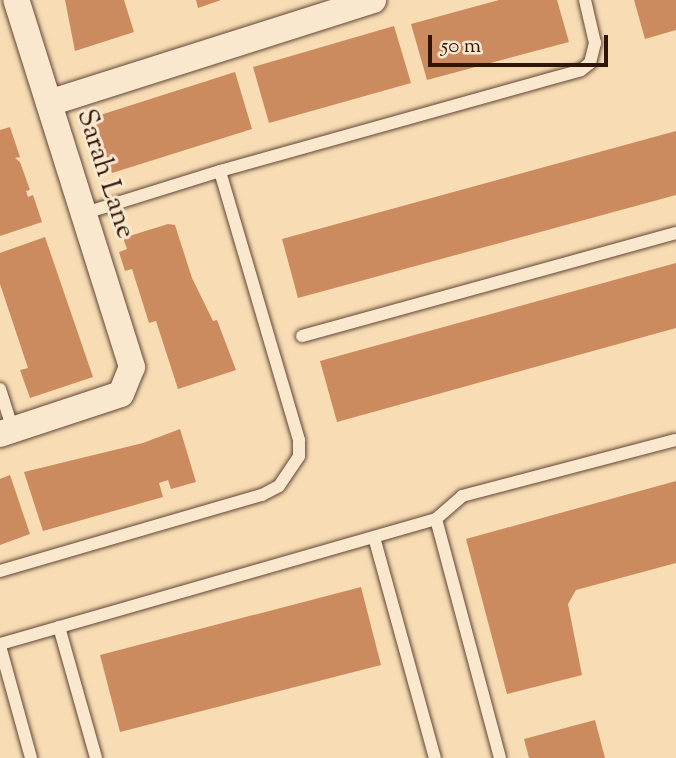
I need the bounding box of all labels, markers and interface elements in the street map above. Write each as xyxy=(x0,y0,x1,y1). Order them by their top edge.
scale bar xyxy=(431,21,611,65)
text: 50 m xyxy=(441,32,481,62)
street label: Sarah Lane xyxy=(68,105,142,243)

